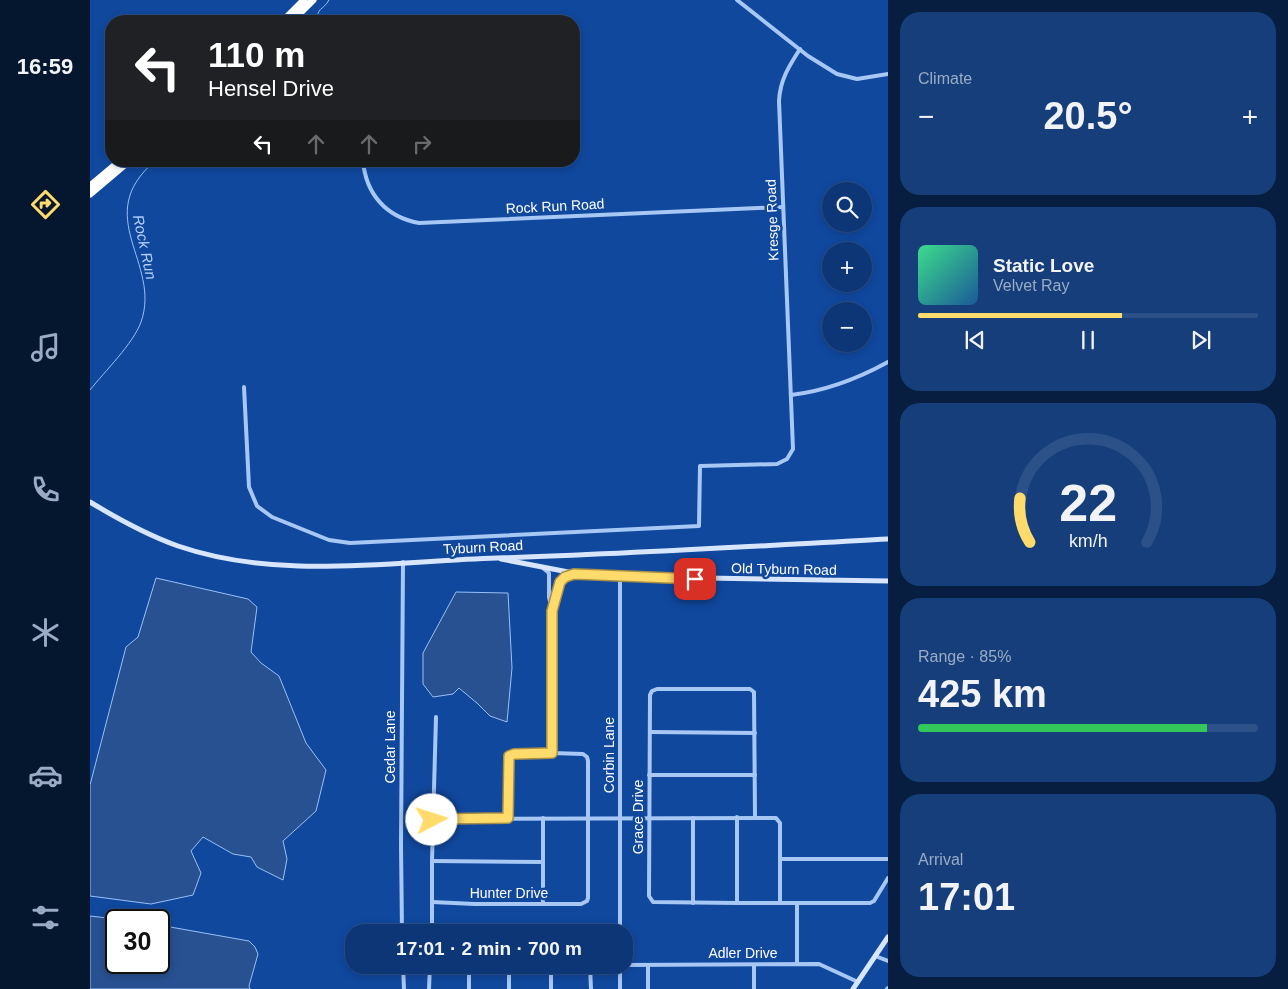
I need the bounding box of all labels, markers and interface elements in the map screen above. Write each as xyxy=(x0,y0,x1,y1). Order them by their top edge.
icon: left xyxy=(125,35,190,100)
text: 110 m xyxy=(208,35,305,74)
text: 16:59 xyxy=(17,54,73,79)
text: Climate xyxy=(918,70,972,87)
text: Hensel Drive xyxy=(208,76,334,101)
text: 20.5° xyxy=(1043,95,1133,137)
text: − xyxy=(918,101,934,132)
text: + xyxy=(1242,101,1258,132)
icon: left xyxy=(249,130,277,158)
icon: ahead xyxy=(302,130,330,158)
icon: ahead xyxy=(355,130,383,158)
icon: right xyxy=(408,130,436,158)
street label: Kresge Road xyxy=(763,179,781,261)
map controls xyxy=(822,182,872,352)
button: search xyxy=(822,182,872,232)
icon: directions xyxy=(28,187,63,222)
street label: Rock Run Road xyxy=(505,195,605,217)
water label: Rock Run xyxy=(130,213,160,281)
button: + xyxy=(822,242,872,292)
text: Static Love xyxy=(993,255,1094,276)
text: Velvet Ray xyxy=(993,277,1069,294)
button: − xyxy=(822,302,872,352)
icon: previous xyxy=(961,326,989,354)
icon: pause xyxy=(1074,326,1102,354)
icon: next xyxy=(1187,326,1215,354)
icon: music xyxy=(28,330,63,365)
icon: phone xyxy=(28,472,63,507)
text: 22 xyxy=(1059,474,1117,532)
text: km/h xyxy=(1069,531,1107,551)
street label: Tyburn Road xyxy=(443,537,523,557)
pin xyxy=(674,558,716,600)
street label: Old Tyburn Road xyxy=(731,560,837,578)
icon: arrive xyxy=(681,565,709,593)
icon: climate xyxy=(28,615,63,650)
text: Range · 85% xyxy=(918,648,1011,665)
text: 425 km xyxy=(918,673,1047,715)
street label: Cedar Lane xyxy=(382,710,398,784)
street label: Corbin Lane xyxy=(601,717,617,793)
icon: car xyxy=(28,758,63,793)
street label: Grace Drive xyxy=(630,779,646,854)
position arrow xyxy=(405,793,457,845)
text: Arrival xyxy=(918,851,963,868)
text: 17:01 xyxy=(918,876,1015,918)
street label: Hunter Drive xyxy=(470,885,548,901)
icon: filters xyxy=(28,900,63,935)
speed limit sign: 30 xyxy=(105,909,170,974)
text: 17:01 · 2 min · 700 m xyxy=(396,938,582,959)
street label: Adler Drive xyxy=(708,945,778,961)

